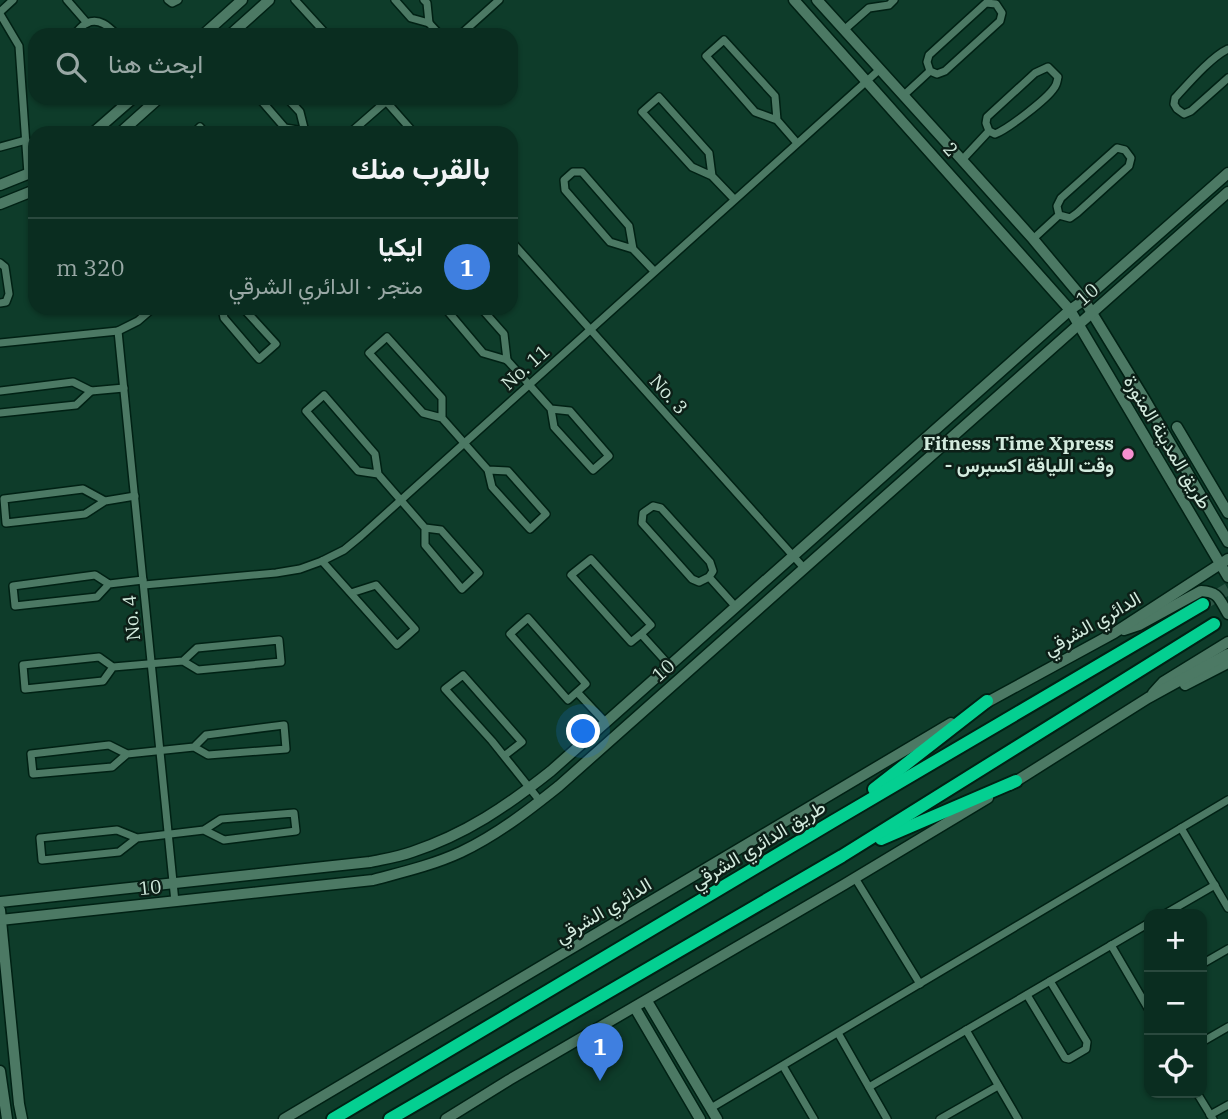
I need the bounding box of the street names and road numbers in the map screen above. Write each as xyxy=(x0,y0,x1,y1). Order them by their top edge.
street label: 2 xyxy=(938,137,964,161)
street label: 10 xyxy=(1071,277,1103,311)
street label: No. 11 xyxy=(496,339,554,395)
street label: No. 3 xyxy=(645,369,693,419)
street label: طريق المدينة المنورة xyxy=(1119,371,1217,513)
street label: الدائري الشرقي xyxy=(1039,586,1147,664)
street label: No. 4 xyxy=(117,594,145,642)
street label: 10 xyxy=(646,653,680,687)
street label: طريق الدائري الشرقي xyxy=(686,794,832,897)
street label: الدائري الشرقي xyxy=(550,872,658,952)
street label: 10 xyxy=(137,874,163,900)

